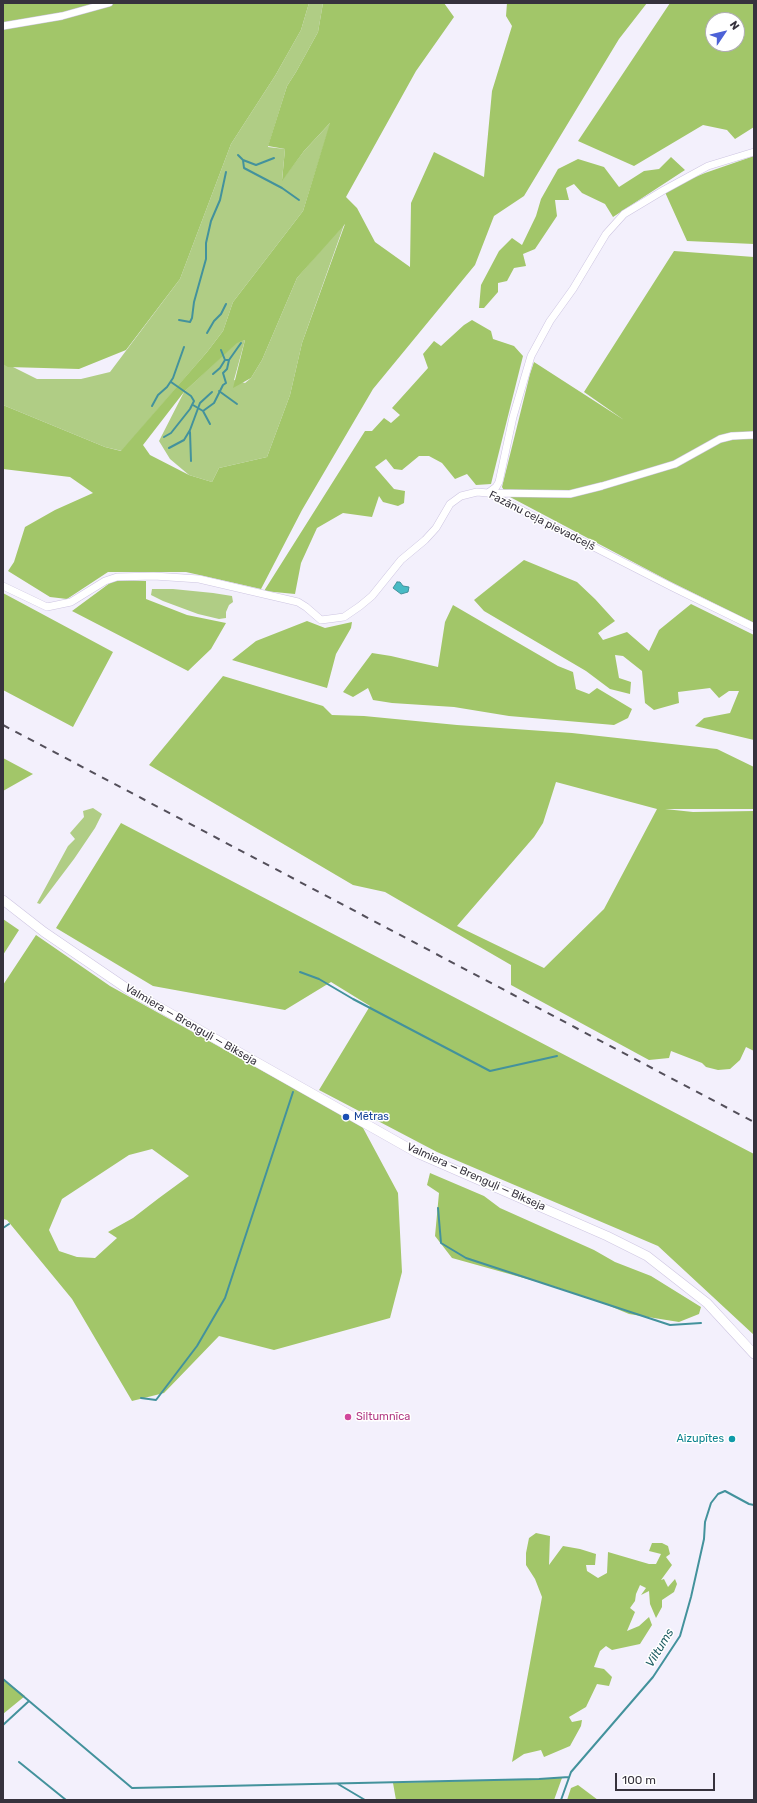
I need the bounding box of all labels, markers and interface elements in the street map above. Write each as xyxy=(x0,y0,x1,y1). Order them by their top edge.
north arrow xyxy=(705,12,745,52)
text: N xyxy=(727,18,742,32)
street label: Fazānu ceļa pievadceļš xyxy=(487,488,597,554)
street label: Valmiera — Brenguļi — Bikseja xyxy=(122,982,260,1068)
place label: Mētras xyxy=(354,1110,389,1124)
marker: Mētras xyxy=(341,1112,351,1122)
street label: Valmiera — Brenguļi — Bikseja xyxy=(404,1140,548,1214)
place label: Siltumnīca xyxy=(356,1410,410,1424)
marker: Siltumnīca xyxy=(343,1412,353,1422)
place label: Aizupītes xyxy=(676,1432,724,1446)
marker: Aizupītes xyxy=(727,1434,737,1444)
water label: Viltums xyxy=(643,1626,677,1670)
scale bar xyxy=(617,1765,717,1791)
text: 100 m xyxy=(622,1773,656,1787)

